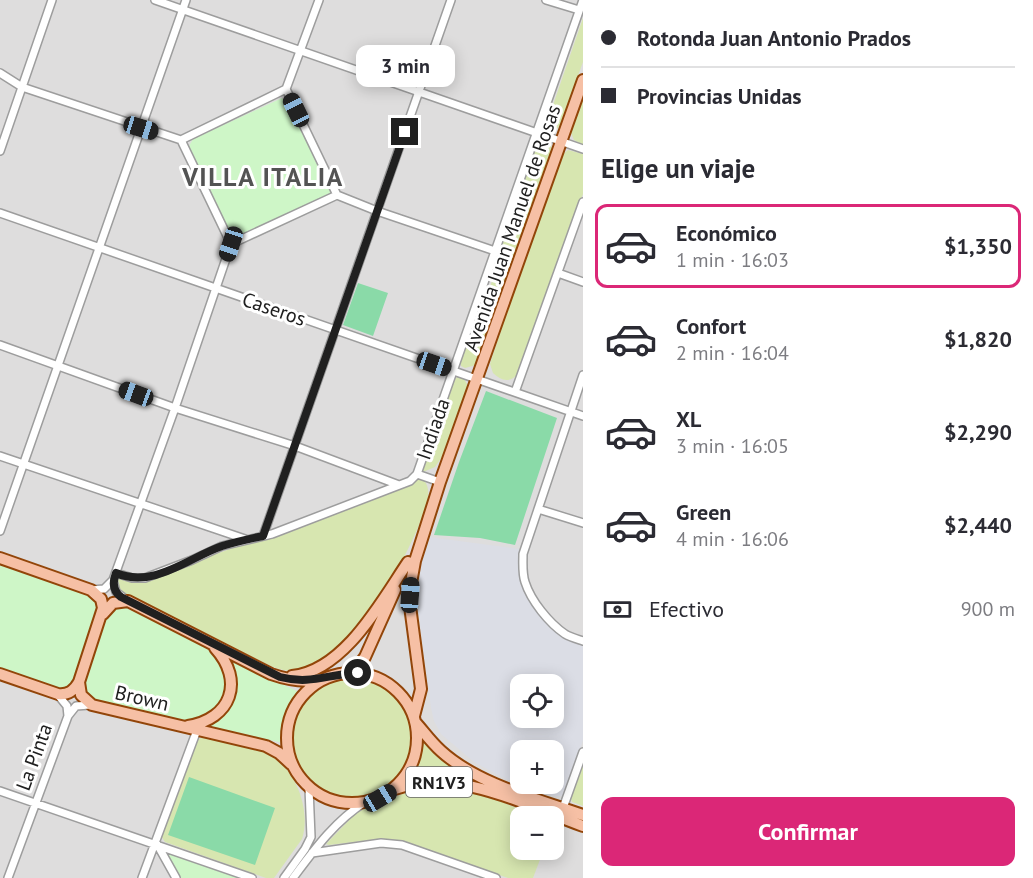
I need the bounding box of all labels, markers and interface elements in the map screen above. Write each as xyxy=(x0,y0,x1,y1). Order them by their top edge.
text: Rotonda Juan Antonio Prados xyxy=(637,24,911,52)
callout: 3 min xyxy=(356,45,454,87)
text: 3 min xyxy=(381,53,430,79)
text: Provincias Unidas xyxy=(637,82,802,110)
car xyxy=(280,90,312,130)
street label: Avenida Juan Manuel de Rosas xyxy=(458,101,566,355)
car xyxy=(121,114,161,142)
route end xyxy=(391,118,418,145)
text: Elige un viaje xyxy=(601,151,755,185)
district label: VILLA ITALIA xyxy=(181,160,344,193)
icon: car xyxy=(604,219,658,273)
text: Económico xyxy=(676,219,777,247)
car xyxy=(217,224,245,264)
text: $1,350 xyxy=(944,232,1012,260)
text: 1 min · 16:03 xyxy=(676,247,789,273)
street label: Caseros xyxy=(239,286,309,332)
icon: car xyxy=(604,312,658,366)
text: Confort xyxy=(676,312,746,340)
text: $1,820 xyxy=(944,325,1012,353)
text: 2 min · 16:04 xyxy=(676,340,789,366)
car xyxy=(414,350,454,378)
car xyxy=(116,379,156,409)
street label: Indiada xyxy=(410,395,456,463)
icon: car xyxy=(604,405,658,459)
text: XL xyxy=(676,405,701,433)
text: $2,290 xyxy=(944,418,1012,446)
text: 3 min · 16:05 xyxy=(676,433,789,459)
icon: car xyxy=(604,498,658,552)
text: Green xyxy=(676,498,731,526)
text: $2,440 xyxy=(944,511,1012,539)
text: 4 min · 16:06 xyxy=(676,526,789,552)
car xyxy=(400,576,420,614)
icon: cash xyxy=(601,593,634,626)
text: Efectivo xyxy=(649,595,724,623)
text: 900 m xyxy=(961,596,1015,622)
route start xyxy=(344,659,371,686)
map controls xyxy=(510,674,564,860)
button: locate xyxy=(510,674,564,728)
street label: Brown xyxy=(112,679,172,717)
street label: La Pinta xyxy=(10,720,58,794)
button: + xyxy=(510,740,564,794)
road number: RN1V3 xyxy=(406,767,472,797)
car xyxy=(360,781,400,815)
button: Confirmar xyxy=(601,797,1015,866)
button: − xyxy=(510,806,564,860)

